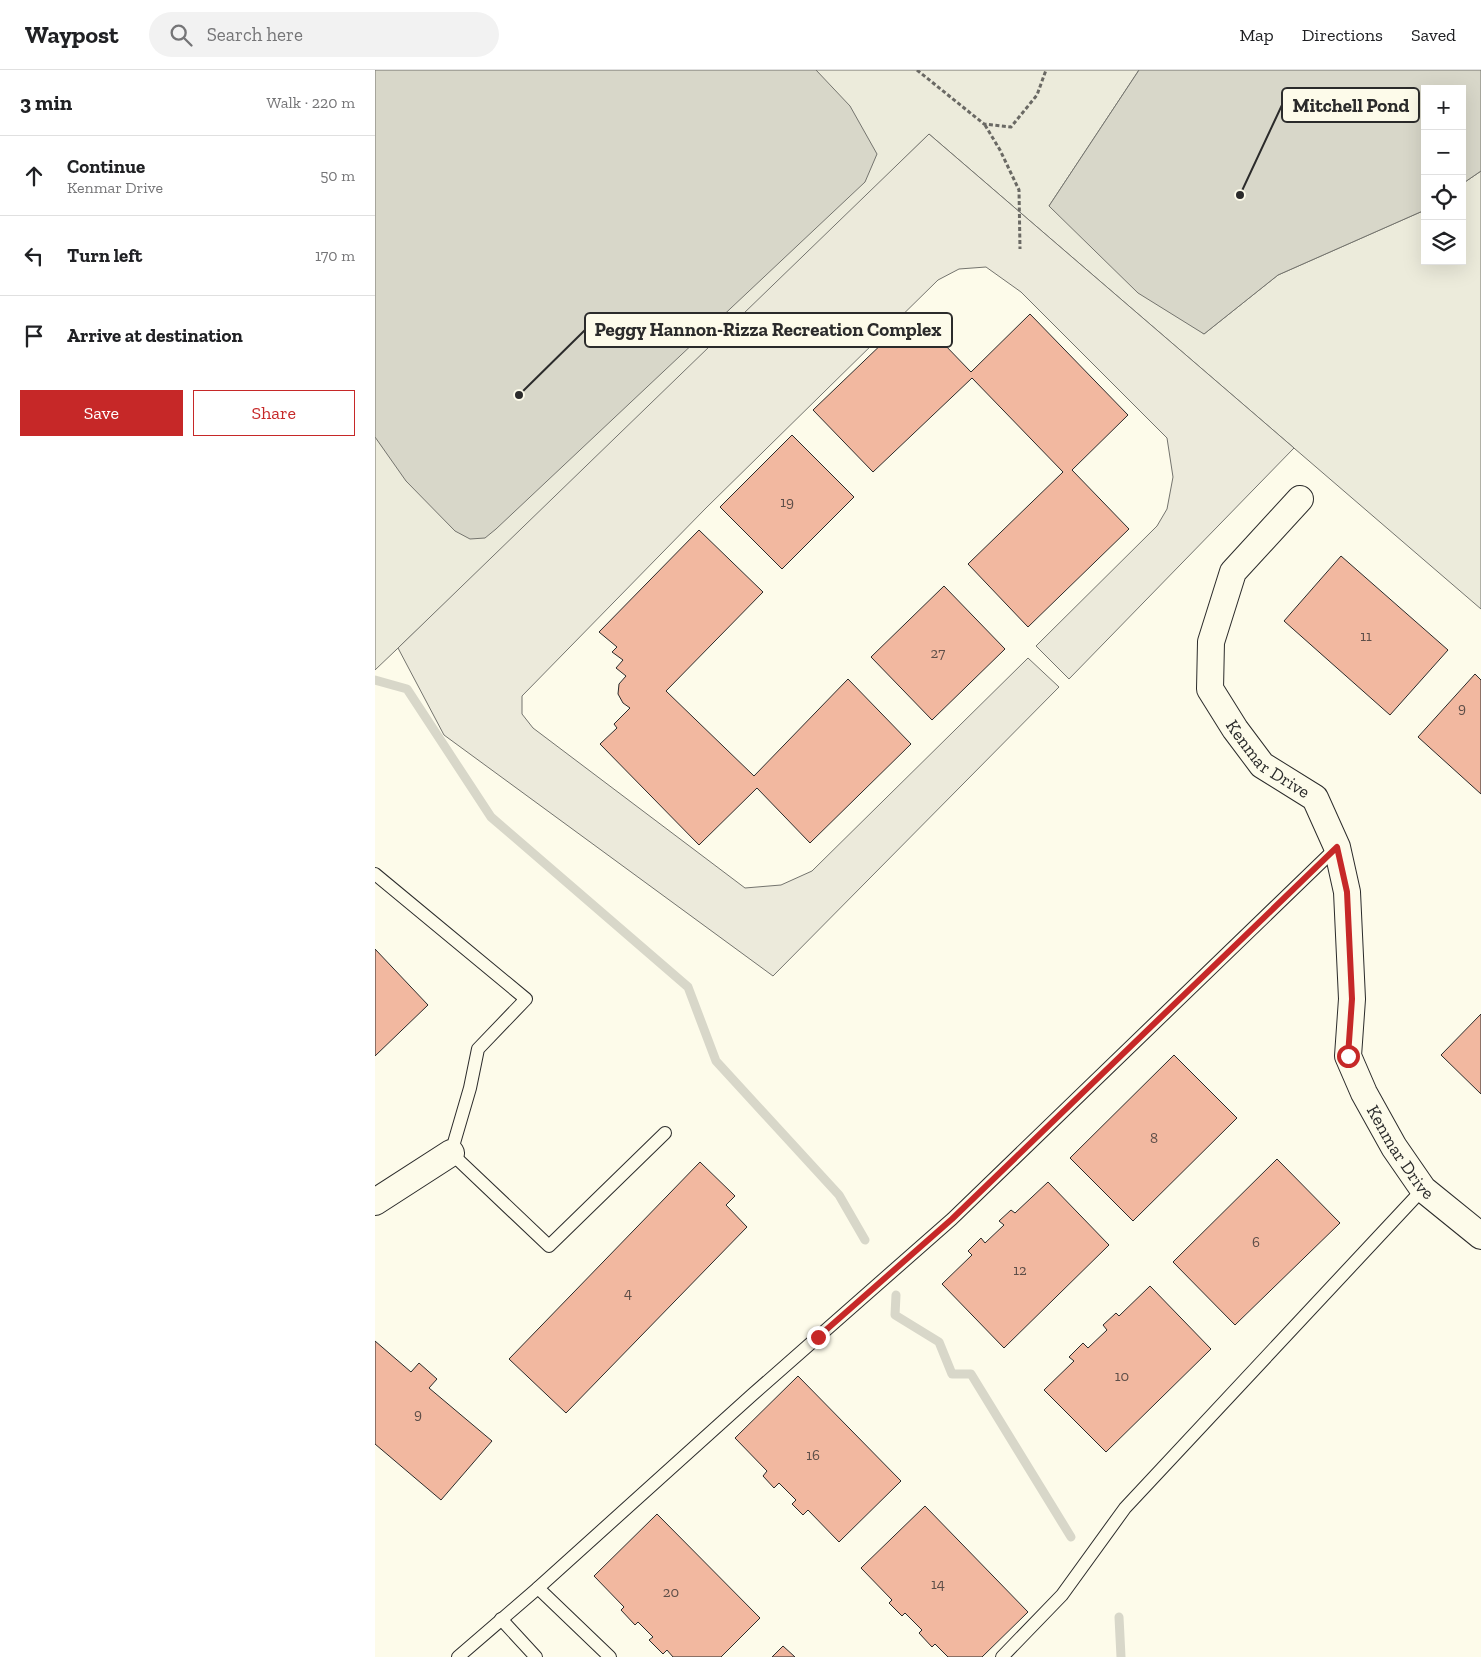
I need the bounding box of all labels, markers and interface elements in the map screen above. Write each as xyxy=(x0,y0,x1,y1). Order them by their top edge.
search box xyxy=(149,12,499,57)
text: Waypost xyxy=(25,20,119,49)
icon: search xyxy=(167,21,195,49)
text: Search here xyxy=(207,23,303,46)
text: Map xyxy=(1239,24,1274,46)
text: Directions xyxy=(1302,24,1383,46)
text: Saved xyxy=(1411,24,1456,46)
map controls xyxy=(1421,85,1466,265)
button: + xyxy=(1421,85,1466,130)
callout: Mitchell Pond xyxy=(1282,88,1419,122)
text: 3 min xyxy=(20,90,72,115)
text: Walk · 220 m xyxy=(267,93,355,112)
text: Mitchell Pond xyxy=(1293,94,1410,117)
button: − xyxy=(1421,130,1466,175)
text: Continue xyxy=(67,155,145,178)
icon: ahead xyxy=(20,162,48,190)
text: 50 m xyxy=(320,166,355,185)
button: locate xyxy=(1421,175,1466,220)
text: Kenmar Drive xyxy=(67,178,163,197)
button: layers xyxy=(1421,220,1466,265)
icon: left xyxy=(20,242,48,270)
text: Turn left xyxy=(67,244,142,267)
text: 170 m xyxy=(315,246,355,265)
callout: Peggy Hannon-Rizza Recreation Complex xyxy=(585,313,952,347)
text: Peggy Hannon-Rizza Recreation Complex xyxy=(595,318,941,341)
icon: arrive xyxy=(20,322,48,350)
text: Arrive at destination xyxy=(67,324,243,347)
button: Save xyxy=(20,390,183,436)
button: Share xyxy=(193,390,355,436)
house number: 19 xyxy=(780,493,794,511)
house number: 11 xyxy=(1360,627,1372,645)
house number: 27 xyxy=(931,644,945,662)
house number: 9 xyxy=(1458,699,1466,717)
street label: Kenmar Drive xyxy=(1221,716,1314,803)
route start xyxy=(1337,1045,1360,1068)
street label: Kenmar Drive xyxy=(1362,1101,1438,1204)
house number: 8 xyxy=(1150,1129,1158,1147)
house number: 6 xyxy=(1252,1233,1260,1251)
house number: 12 xyxy=(1013,1261,1027,1279)
house number: 4 xyxy=(624,1284,632,1302)
route end xyxy=(807,1326,830,1349)
house number: 10 xyxy=(1115,1367,1129,1385)
house number: 9 xyxy=(414,1405,422,1423)
house number: 16 xyxy=(806,1446,820,1464)
house number: 14 xyxy=(931,1575,945,1593)
house number: 20 xyxy=(663,1583,679,1601)

